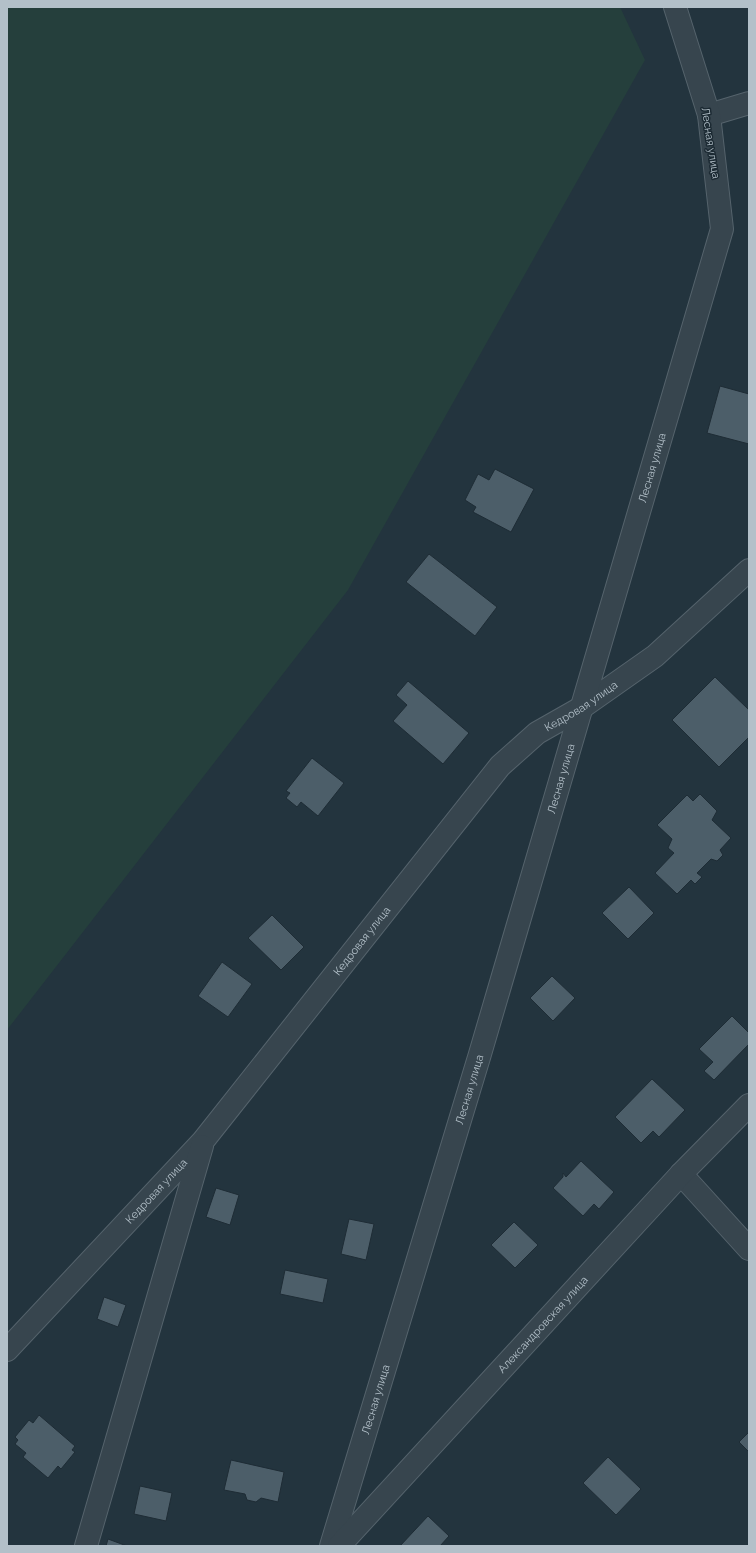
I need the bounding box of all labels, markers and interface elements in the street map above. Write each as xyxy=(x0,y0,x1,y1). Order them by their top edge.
street label: Лесная улица xyxy=(698,106,723,180)
street label: Лесная улица xyxy=(636,431,669,504)
street label: Кедровая улица xyxy=(542,678,620,734)
street label: Лесная улица xyxy=(545,742,578,815)
street label: Кедровая улица xyxy=(331,904,393,978)
street label: Лесная улица xyxy=(453,1053,486,1126)
street label: Кедровая улица xyxy=(123,1156,190,1226)
street label: Александровская улица xyxy=(495,1274,591,1376)
street label: Лесная улица xyxy=(359,1363,393,1436)

